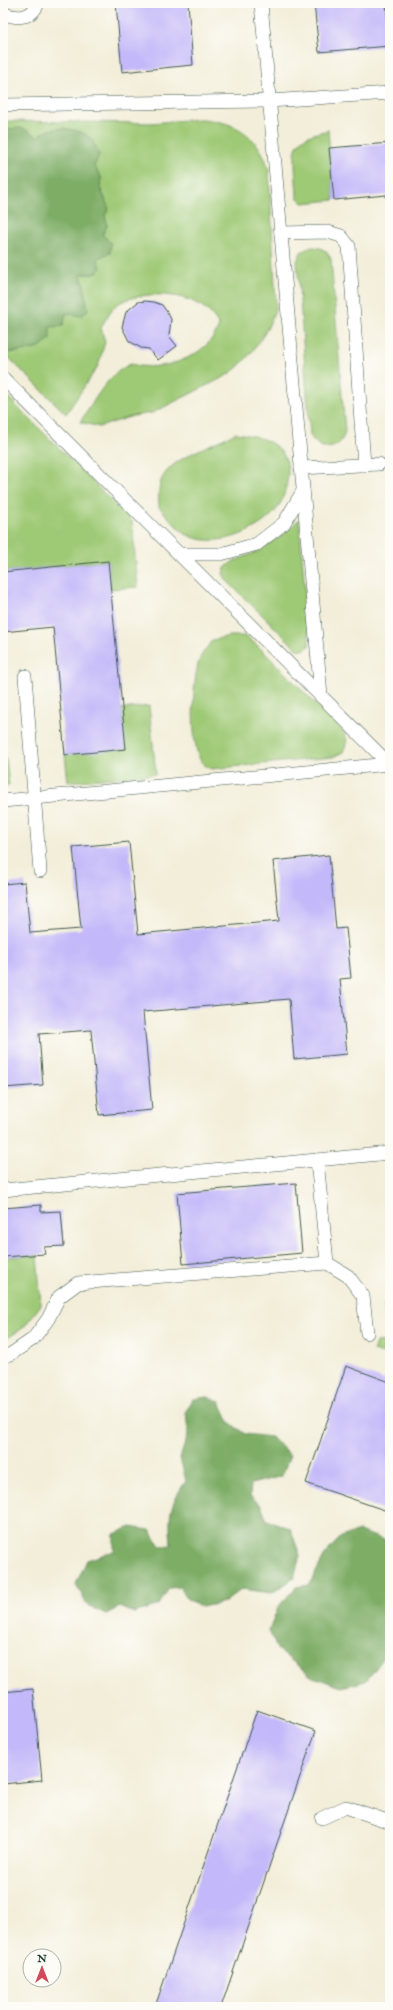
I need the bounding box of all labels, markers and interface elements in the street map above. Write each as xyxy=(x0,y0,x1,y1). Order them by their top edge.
north arrow xyxy=(22,1948,62,1988)
text: N xyxy=(36,1952,47,1966)

